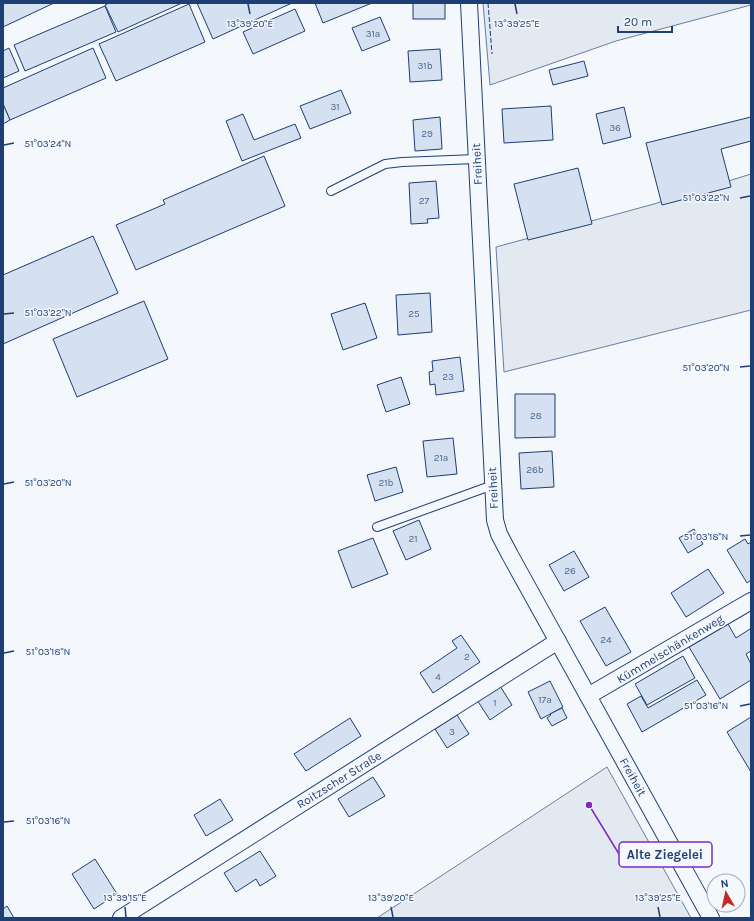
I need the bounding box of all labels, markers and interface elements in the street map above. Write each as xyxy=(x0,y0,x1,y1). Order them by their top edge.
scale bar xyxy=(618,8,672,34)
text: 20 m xyxy=(624,15,652,29)
text: 13°39'20"E xyxy=(227,18,273,30)
text: 13°39'25"E xyxy=(494,18,540,30)
house number: 31a xyxy=(366,28,380,40)
house number: 31b xyxy=(417,60,433,72)
house number: 31 xyxy=(330,101,340,113)
house number: 36 xyxy=(609,122,621,134)
house number: 29 xyxy=(421,128,433,140)
text: 51°03'24"N xyxy=(25,138,71,150)
street label: Freiheit xyxy=(469,142,485,185)
text: 51°03'22"N xyxy=(682,192,730,204)
house number: 27 xyxy=(419,195,430,207)
text: 51°03'22"N xyxy=(24,307,72,319)
house number: 25 xyxy=(408,308,420,320)
text: 51°03'20"N xyxy=(682,362,730,374)
house number: 23 xyxy=(442,371,454,383)
house number: 28 xyxy=(530,410,542,422)
house number: 21a xyxy=(434,452,448,464)
house number: 26b xyxy=(526,464,544,476)
street label: Freiheit xyxy=(485,466,501,509)
text: 51°03'20"N xyxy=(24,477,72,489)
house number: 21b xyxy=(378,477,394,489)
text: 51°03'18"N xyxy=(684,531,728,543)
house number: 21 xyxy=(408,533,418,545)
house number: 26 xyxy=(564,565,576,577)
street label: Kümmelschänkenweg xyxy=(614,611,726,686)
house number: 24 xyxy=(600,634,612,646)
text: 51°03'18"N xyxy=(26,646,70,658)
house number: 2 xyxy=(464,651,470,663)
house number: 4 xyxy=(435,671,441,683)
house number: 17a xyxy=(538,694,552,706)
house number: 1 xyxy=(493,697,497,709)
text: 51°03'16"N xyxy=(684,700,728,712)
house number: 3 xyxy=(449,726,455,738)
street label: Roitzscher Straße xyxy=(294,748,384,812)
street label: Freiheit xyxy=(617,755,650,799)
text: 51°03'16"N xyxy=(26,815,70,827)
callout: Alte Ziegelei xyxy=(619,842,712,867)
text: Alte Ziegelei xyxy=(627,847,703,862)
north arrow xyxy=(706,873,746,913)
text: N xyxy=(720,877,729,891)
text: 13°39'15"E xyxy=(103,892,147,904)
text: 13°39'20"E xyxy=(368,892,414,904)
text: 13°39'25"E xyxy=(635,892,681,904)

